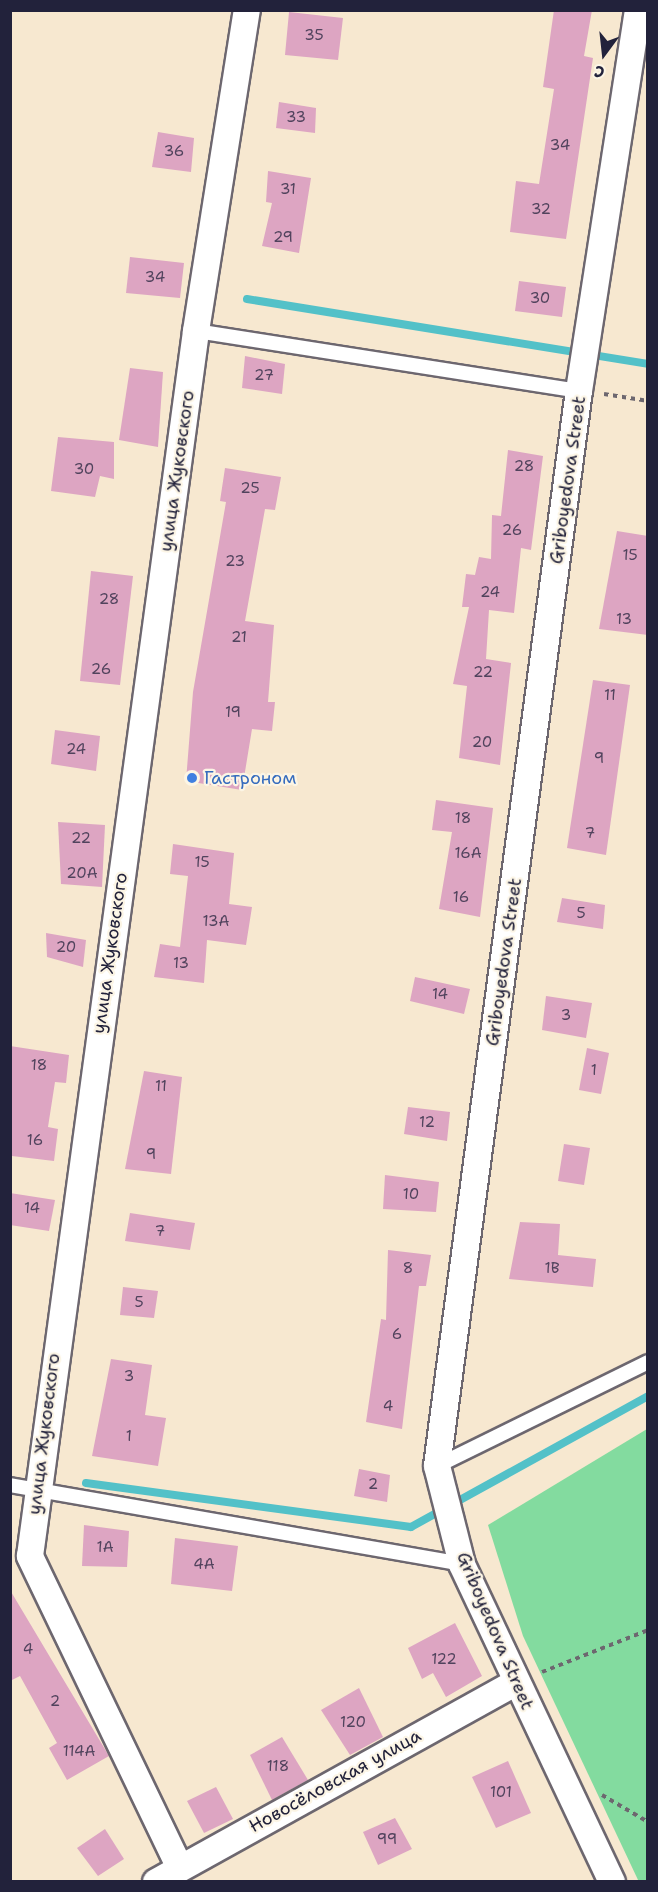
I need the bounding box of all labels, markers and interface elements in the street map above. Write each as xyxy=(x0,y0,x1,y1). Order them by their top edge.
north arrow xyxy=(574,24,634,84)
house number: 35 xyxy=(304,27,324,45)
text: С xyxy=(592,60,607,83)
house number: 33 xyxy=(286,109,306,127)
house number: 34 xyxy=(550,137,570,155)
house number: 36 xyxy=(164,143,184,161)
house number: 31 xyxy=(280,181,296,199)
house number: 32 xyxy=(531,201,551,219)
house number: 29 xyxy=(273,229,293,247)
house number: 34 xyxy=(145,269,165,287)
house number: 30 xyxy=(530,290,550,308)
house number: 27 xyxy=(254,367,274,385)
street label: улица Жуковского xyxy=(155,389,199,553)
street label: Griboyedova Street xyxy=(546,395,590,565)
house number: 28 xyxy=(514,458,534,476)
house number: 30 xyxy=(74,461,94,479)
house number: 25 xyxy=(240,480,260,498)
house number: 26 xyxy=(502,522,522,540)
house number: 15 xyxy=(622,547,638,565)
house number: 23 xyxy=(225,553,245,571)
house number: 24 xyxy=(480,584,500,602)
house number: 28 xyxy=(99,591,119,609)
house number: 13 xyxy=(616,611,632,629)
house number: 21 xyxy=(231,629,247,647)
house number: 26 xyxy=(91,661,111,679)
house number: 22 xyxy=(473,664,493,682)
house number: 11 xyxy=(604,687,616,705)
house number: 19 xyxy=(225,704,241,722)
house number: 20 xyxy=(472,734,492,752)
house number: 24 xyxy=(66,741,86,759)
house number: 9 xyxy=(594,750,604,768)
place label: Гастроном xyxy=(204,767,296,789)
marker: Гастроном xyxy=(185,771,199,785)
house number: 18 xyxy=(455,810,471,828)
house number: 7 xyxy=(585,825,595,843)
house number: 22 xyxy=(71,830,91,848)
house number: 16А xyxy=(454,845,482,863)
house number: 15 xyxy=(194,854,210,872)
house number: 20А xyxy=(66,865,98,883)
street label: улица Жуковского xyxy=(88,871,132,1035)
street label: Griboyedova Street xyxy=(482,877,526,1047)
house number: 16 xyxy=(453,889,469,907)
house number: 5 xyxy=(576,905,586,923)
house number: 13А xyxy=(203,913,229,931)
house number: 20 xyxy=(56,939,76,957)
house number: 13 xyxy=(173,955,189,973)
house number: 14 xyxy=(432,986,448,1004)
house number: 3 xyxy=(561,1007,571,1025)
house number: 18 xyxy=(31,1057,47,1075)
house number: 1 xyxy=(591,1062,597,1080)
house number: 11 xyxy=(155,1078,167,1096)
house number: 12 xyxy=(419,1114,435,1132)
house number: 16 xyxy=(27,1132,43,1150)
house number: 9 xyxy=(146,1146,156,1164)
house number: 10 xyxy=(403,1186,419,1204)
house number: 14 xyxy=(24,1200,40,1218)
house number: 7 xyxy=(155,1223,165,1241)
house number: 8 xyxy=(403,1260,413,1278)
house number: 1В xyxy=(544,1260,560,1278)
house number: 5 xyxy=(134,1294,144,1312)
house number: 6 xyxy=(392,1326,402,1344)
street label: улица Жуковского xyxy=(23,1352,65,1516)
house number: 3 xyxy=(124,1368,134,1386)
house number: 4 xyxy=(383,1398,393,1416)
house number: 1 xyxy=(126,1428,132,1446)
house number: 2 xyxy=(368,1476,378,1494)
house number: 1А xyxy=(96,1539,114,1557)
street label: Griboyedova Street xyxy=(452,1549,538,1713)
house number: 4А xyxy=(193,1556,215,1574)
house number: 4 xyxy=(23,1641,33,1659)
house number: 122 xyxy=(431,1651,457,1669)
house number: 2 xyxy=(50,1693,60,1711)
house number: 120 xyxy=(340,1714,366,1732)
street label: Новосёловская улица xyxy=(245,1725,425,1837)
house number: 114А xyxy=(63,1743,95,1761)
house number: 118 xyxy=(267,1758,289,1776)
house number: 101 xyxy=(490,1784,512,1802)
house number: 99 xyxy=(377,1831,397,1849)

